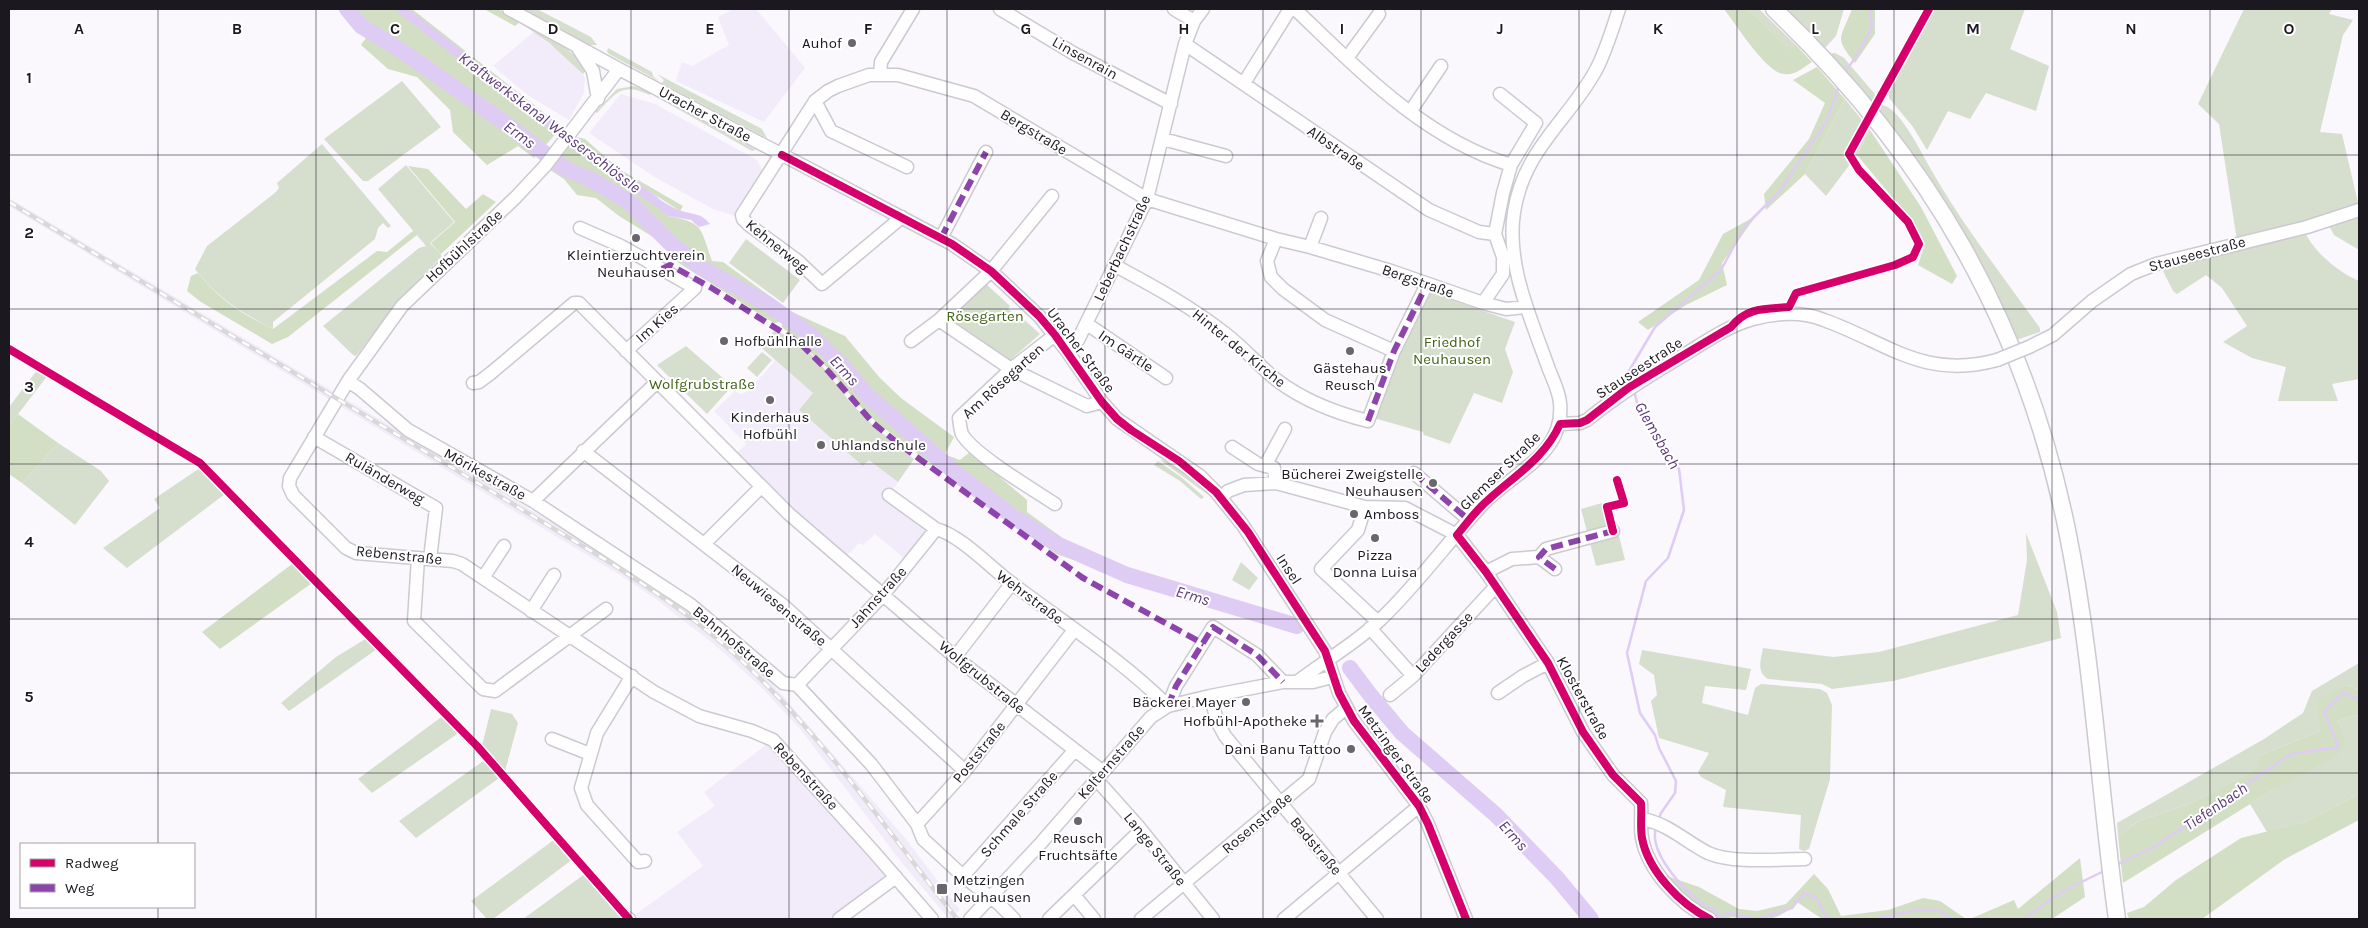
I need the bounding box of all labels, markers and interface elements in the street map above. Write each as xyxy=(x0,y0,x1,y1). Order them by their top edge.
text: A xyxy=(74,19,84,38)
text: B xyxy=(232,19,242,38)
text: C xyxy=(390,19,400,38)
text: D xyxy=(548,19,559,38)
text: E xyxy=(705,19,715,38)
text: F xyxy=(864,19,873,38)
text: G xyxy=(1021,19,1031,38)
text: H xyxy=(1178,19,1190,38)
text: I xyxy=(1340,19,1344,38)
text: J xyxy=(1496,19,1504,38)
text: K xyxy=(1653,19,1664,38)
text: L xyxy=(1811,19,1819,38)
text: M xyxy=(1966,19,1980,38)
text: N xyxy=(2125,19,2137,38)
text: O xyxy=(2284,19,2295,38)
street label: Linsenrain xyxy=(1049,33,1121,83)
place label: Auhof xyxy=(802,34,843,52)
marker: Auhof xyxy=(846,37,858,49)
water label: Kraftwerkskanal Wasserschlössle xyxy=(455,48,645,197)
text: 1 xyxy=(26,68,32,87)
street label: Uracher Straße xyxy=(656,82,754,146)
street label: Bergstraße xyxy=(997,105,1071,159)
water label: Erms xyxy=(500,116,540,153)
street label: Albstraße xyxy=(1304,122,1368,174)
street label: Leberbachstraße xyxy=(1090,192,1154,304)
street label: Hofbühlstraße xyxy=(422,206,506,286)
street label: Kehnerweg xyxy=(742,215,812,277)
text: 2 xyxy=(24,223,34,242)
marker: Kleintierzuchtverein Neuhausen xyxy=(630,232,642,244)
street label: Stauseestraße xyxy=(2147,232,2247,276)
place label: Kleintierzuchtverein Neuhausen xyxy=(567,246,705,281)
street label: Bergstraße xyxy=(1380,260,1456,302)
street label: Im Kies xyxy=(632,299,682,347)
street label: Uracher Straße xyxy=(1043,304,1119,396)
street label: Hinter der Kirche xyxy=(1189,305,1289,391)
park label: Rösegarten xyxy=(946,307,1024,325)
street label: Im Gärtle xyxy=(1095,326,1157,376)
place label: Hofbühlhalle xyxy=(734,332,822,350)
park label: Friedhof Neuhausen xyxy=(1413,333,1491,368)
street label: Stauseestraße xyxy=(1592,333,1686,403)
marker: Hofbühlhalle xyxy=(718,335,730,347)
street label: Am Rösegarten xyxy=(958,340,1048,422)
marker: Gästehaus Reusch xyxy=(1344,345,1356,357)
water label: Erms xyxy=(826,351,864,390)
place label: Gästehaus Reusch xyxy=(1313,359,1387,394)
park label: Wolfgrubstraße xyxy=(649,375,755,393)
text: 3 xyxy=(24,377,34,396)
marker: Kinderhaus Hofbühl xyxy=(764,394,776,406)
water label: Glemsbach xyxy=(1631,398,1684,472)
place label: Kinderhaus Hofbühl xyxy=(731,408,809,443)
street label: Glemser Straße xyxy=(1456,428,1544,514)
place label: Uhlandschule xyxy=(831,436,926,454)
marker: Uhlandschule xyxy=(815,439,827,451)
street label: Mörikestraße xyxy=(441,444,529,504)
street label: Ruländerweg xyxy=(342,448,428,508)
place label: Bücherei Zweigstelle Neuhausen xyxy=(1281,465,1423,500)
marker: Bücherei Zweigstelle Neuhausen xyxy=(1427,477,1439,489)
place label: Amboss xyxy=(1364,505,1420,523)
marker: Amboss xyxy=(1348,508,1360,520)
text: 4 xyxy=(24,532,34,551)
marker: Pizza Donna Luisa xyxy=(1369,532,1381,544)
street label: Rebenstraße xyxy=(355,542,443,568)
place label: Pizza Donna Luisa xyxy=(1333,546,1417,581)
street label: Insel xyxy=(1272,550,1306,588)
street label: Neuwiesenstraße xyxy=(728,560,830,650)
street label: Jahnstraße xyxy=(846,563,910,631)
street label: Wehrstraße xyxy=(993,566,1067,628)
water label: Erms xyxy=(1174,581,1213,610)
street label: Bahnhofstraße xyxy=(689,602,779,682)
street label: Ledergasse xyxy=(1411,608,1477,676)
street label: Wolfgrubstraße xyxy=(935,637,1029,717)
street label: Klosterstraße xyxy=(1553,653,1613,743)
text: 5 xyxy=(24,687,34,706)
place label: Bäckerei Mayer xyxy=(1132,693,1237,711)
marker: Bäckerei Mayer xyxy=(1240,696,1252,708)
street label: Metzinger Straße xyxy=(1354,701,1438,807)
place label: Hofbühl-Apotheke xyxy=(1183,712,1307,730)
marker: Hofbühl-Apotheke xyxy=(1311,715,1323,727)
street label: Poststraße xyxy=(949,718,1009,786)
street label: Kelternstraße xyxy=(1074,721,1148,803)
street label: Rebenstraße xyxy=(770,738,842,814)
place label: Dani Banu Tattoo xyxy=(1224,740,1341,758)
marker: Dani Banu Tattoo xyxy=(1345,743,1357,755)
street label: Schmale Straße xyxy=(976,767,1062,861)
water label: Tiefenbach xyxy=(2180,778,2251,835)
street label: Rosenstraße xyxy=(1218,788,1296,858)
street label: Lange Straße xyxy=(1120,809,1190,889)
street label: Badstraße xyxy=(1286,813,1346,879)
marker: Reusch Fruchtsäfte xyxy=(1072,815,1084,827)
water label: Erms xyxy=(1495,816,1533,855)
place label: Reusch Fruchtsäfte xyxy=(1038,829,1118,864)
legend xyxy=(20,843,195,908)
text: Radweg xyxy=(65,854,119,872)
place label: Metzingen Neuhausen xyxy=(953,871,1031,906)
text: Weg xyxy=(65,879,95,897)
marker: Metzingen Neuhausen xyxy=(935,882,949,896)

